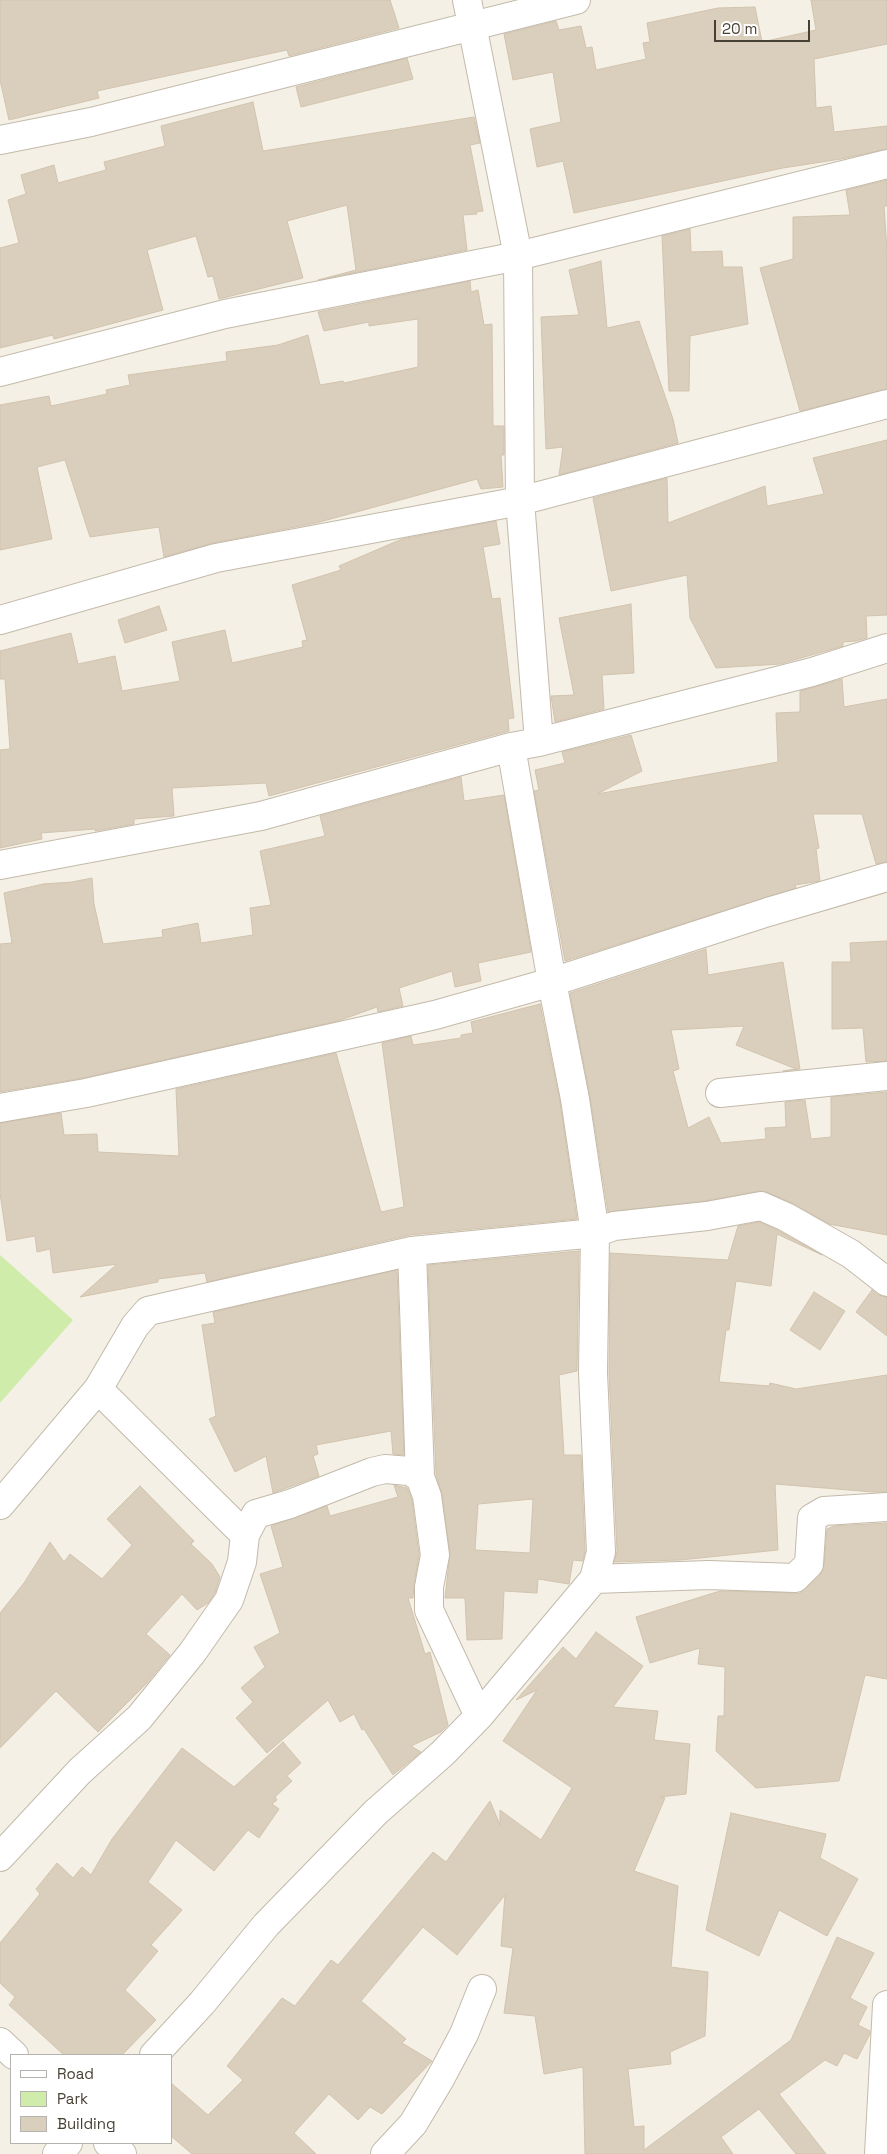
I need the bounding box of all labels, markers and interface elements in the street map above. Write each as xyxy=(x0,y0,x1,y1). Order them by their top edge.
scale bar xyxy=(717,10,813,42)
text: 20 m xyxy=(722,19,757,38)
legend xyxy=(10,2054,172,2144)
text: Road xyxy=(57,2064,94,2083)
text: Park xyxy=(57,2089,88,2108)
text: Building xyxy=(57,2114,116,2133)

